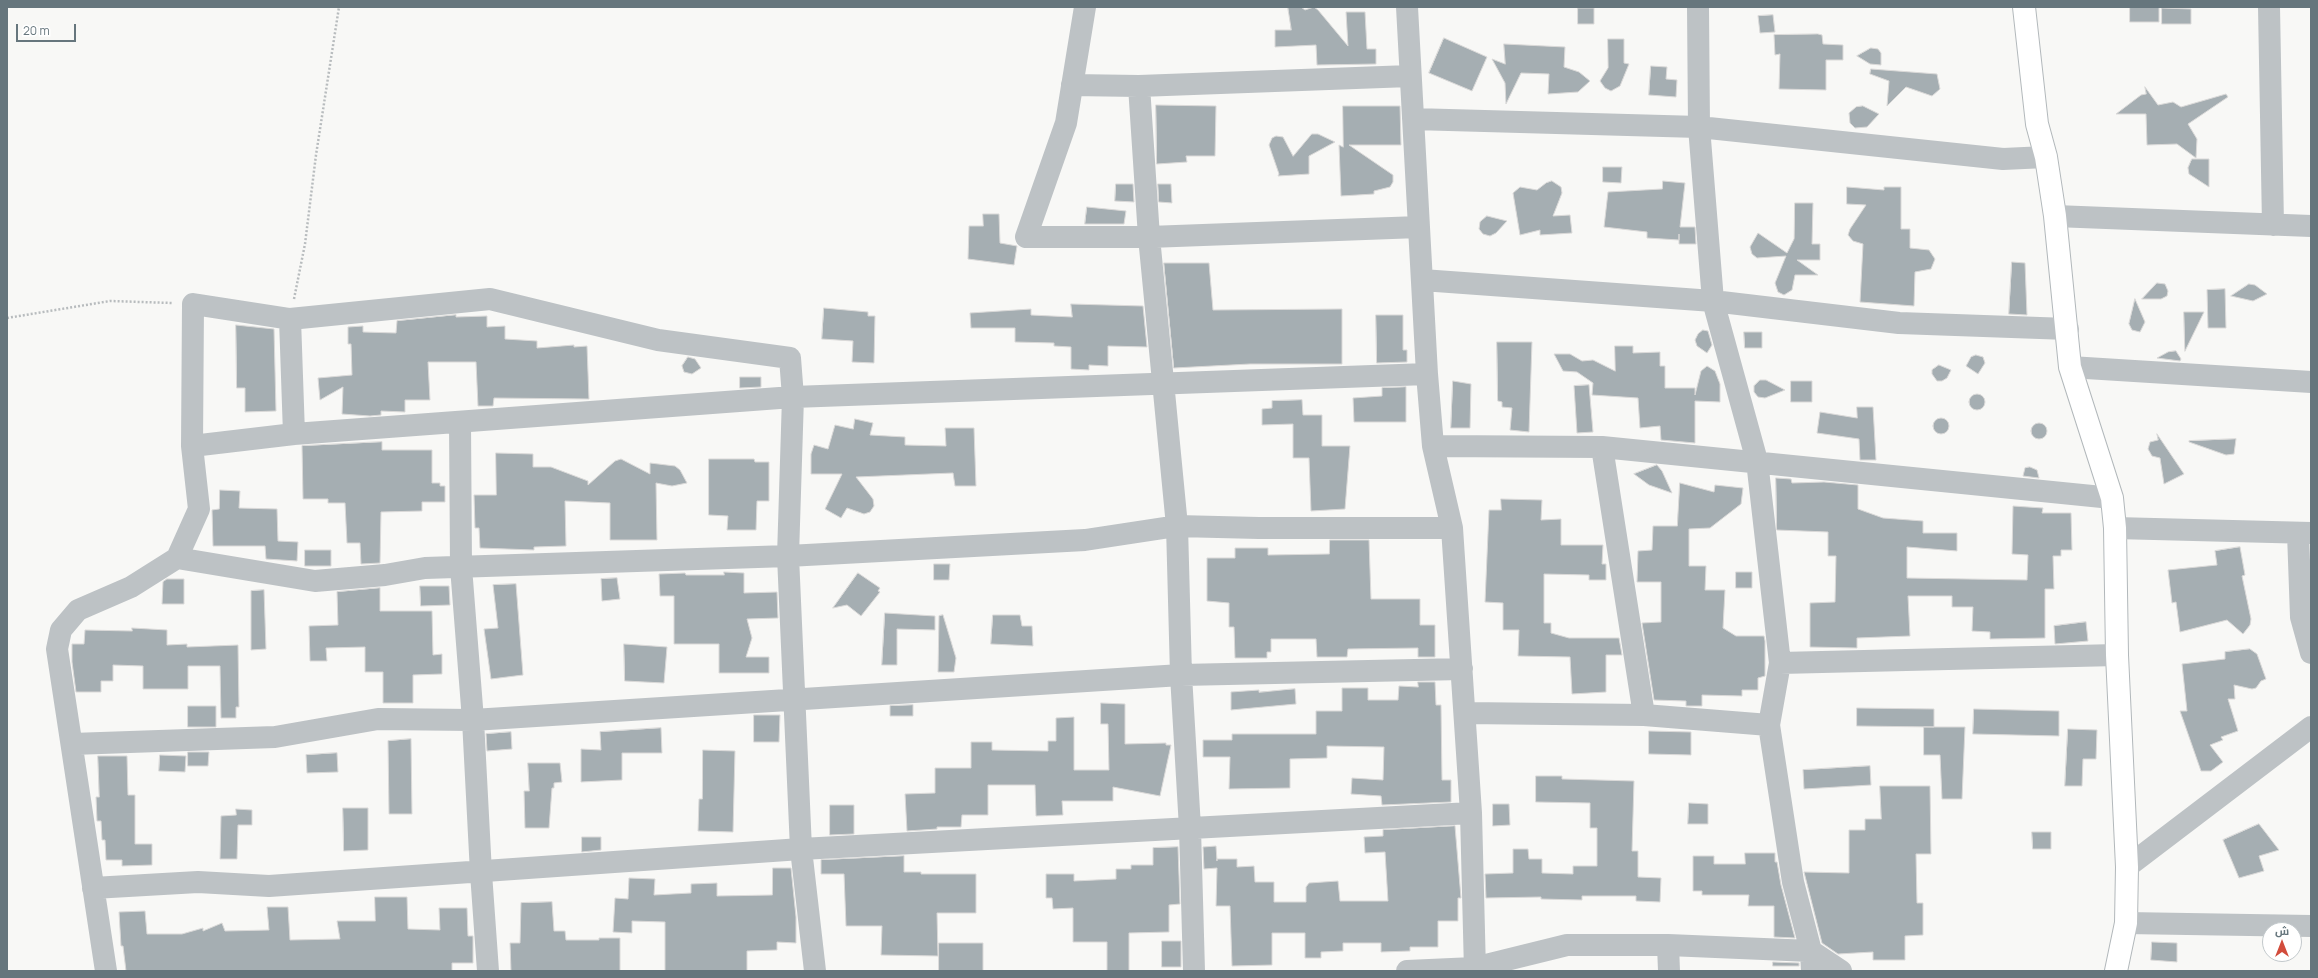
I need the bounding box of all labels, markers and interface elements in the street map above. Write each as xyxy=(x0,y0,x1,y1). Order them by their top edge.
scale bar xyxy=(18,16,78,42)
text: 20 m xyxy=(23,22,50,39)
north arrow xyxy=(2262,922,2302,962)
text: ش xyxy=(2275,923,2289,938)

